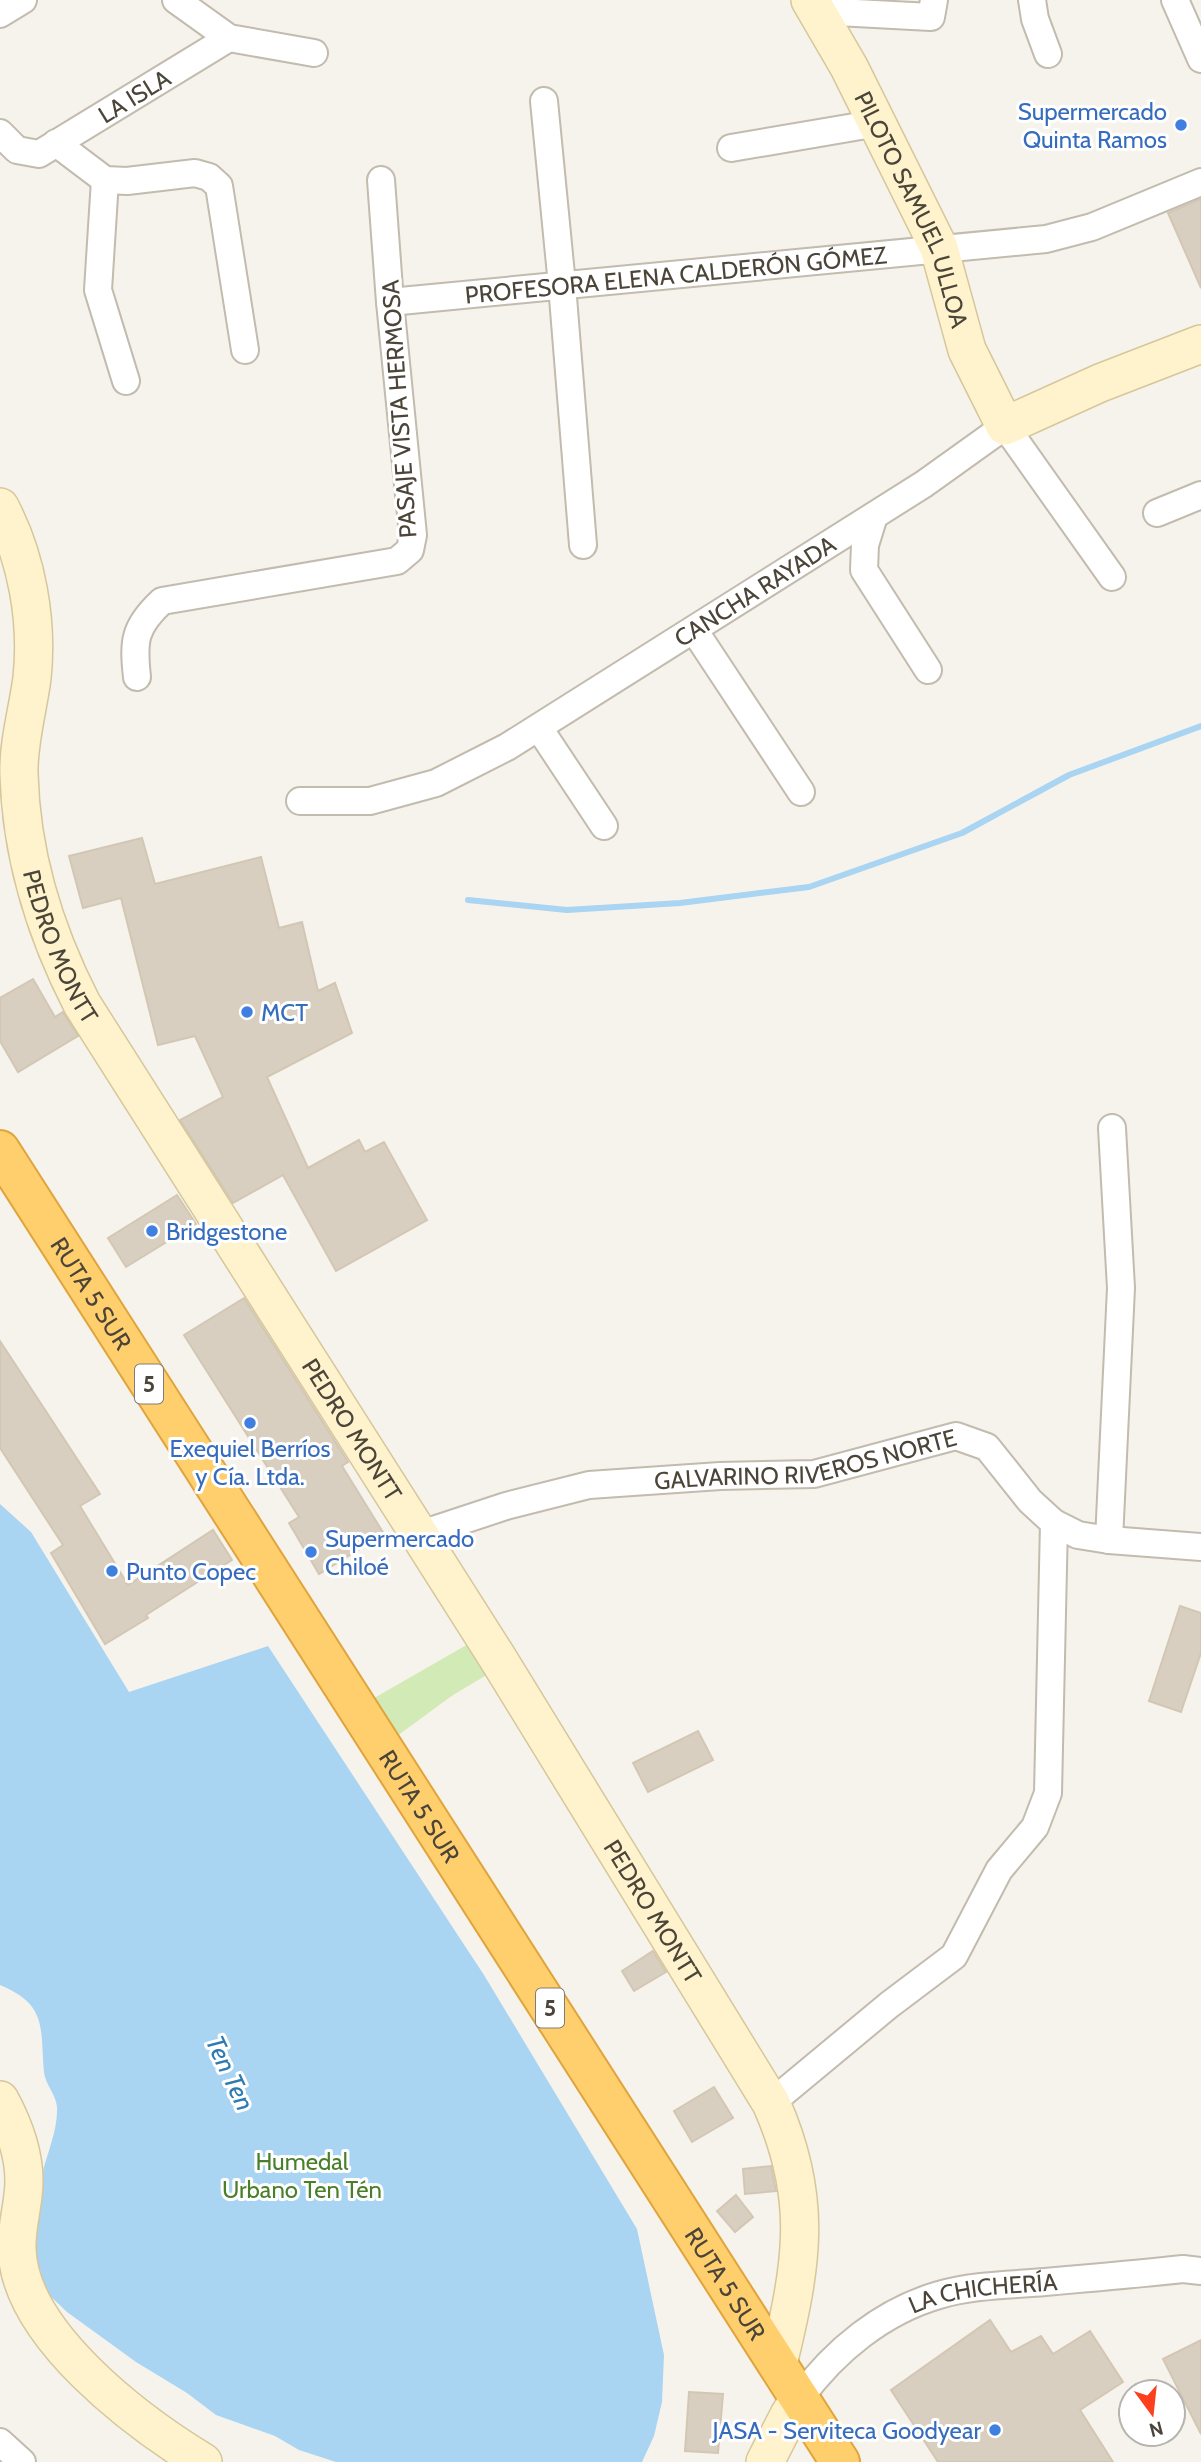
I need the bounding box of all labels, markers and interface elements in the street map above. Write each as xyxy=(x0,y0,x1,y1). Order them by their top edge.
street label: LA ISLA xyxy=(93,63,176,129)
street label: PILOTO SAMUEL ULLOA xyxy=(849,86,975,331)
place label: Supermercado Quinta Ramos xyxy=(1018,97,1167,154)
marker: Supermercado Quinta Ramos xyxy=(1173,117,1189,133)
street label: PROFESORA ELENA CALDERÓN GÓMEZ xyxy=(464,240,889,309)
street label: PASAJE VISTA HERMOSA xyxy=(375,279,422,539)
street label: CANCHA RAYADA xyxy=(669,529,841,652)
street label: PEDRO MONTT xyxy=(17,867,105,1029)
place label: MCT xyxy=(261,998,308,1027)
marker: MCT xyxy=(239,1004,255,1020)
place label: Bridgestone xyxy=(166,1217,287,1246)
marker: Bridgestone xyxy=(144,1223,160,1239)
street label: RUTA 5 SUR xyxy=(45,1232,139,1355)
street label: PEDRO MONTT xyxy=(296,1353,408,1506)
road number: 5 xyxy=(135,1364,163,1404)
marker: Exequiel Berríos y Cía. Ltda. xyxy=(242,1415,258,1431)
street label: GALVARINO RIVEROS NORTE xyxy=(653,1422,960,1495)
place label: Exequiel Berríos y Cía. Ltda. xyxy=(170,1434,331,1491)
place label: Supermercado Chiloé xyxy=(325,1524,474,1581)
marker: Supermercado Chiloé xyxy=(303,1544,319,1560)
place label: Punto Copec xyxy=(126,1557,256,1586)
marker: Punto Copec xyxy=(104,1563,120,1579)
street label: RUTA 5 SUR xyxy=(373,1744,467,1868)
street label: PEDRO MONTT xyxy=(598,1834,708,1989)
road number: 5 xyxy=(536,1988,564,2027)
water label: Ten Ten xyxy=(199,2030,261,2116)
park label: Humedal Urbano Ten Tén xyxy=(222,2147,382,2204)
street label: RUTA 5 SUR xyxy=(679,2222,773,2346)
street label: LA CHICHERÍA xyxy=(904,2266,1059,2319)
north arrow xyxy=(1117,2378,1187,2448)
place label: JASA - Serviteca Goodyear xyxy=(711,2416,981,2445)
text: N xyxy=(1147,2416,1166,2442)
marker: JASA - Serviteca Goodyear xyxy=(987,2422,1003,2438)

